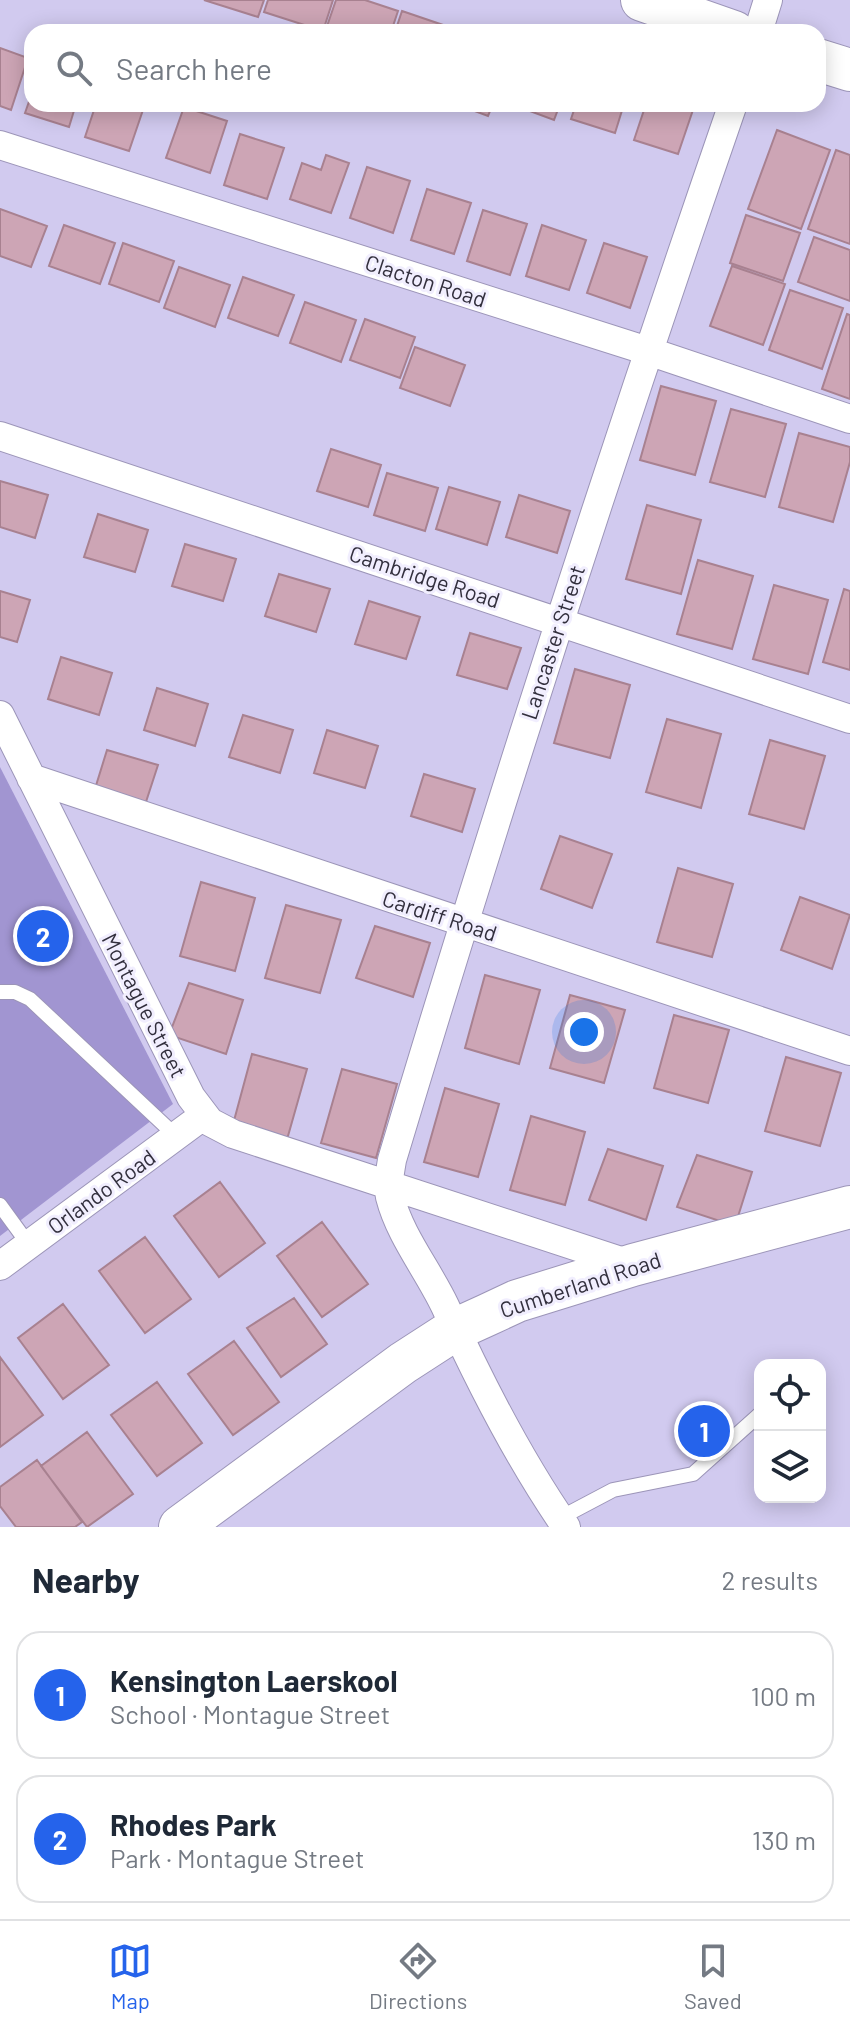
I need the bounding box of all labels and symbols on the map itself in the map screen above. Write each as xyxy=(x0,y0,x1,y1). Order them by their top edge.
street label: Clacton Road xyxy=(362,248,490,312)
street label: Cambridge Road xyxy=(346,539,504,613)
street label: Lancaster Street xyxy=(515,562,589,722)
street label: Cardiff Road xyxy=(380,884,500,946)
pin: 2 xyxy=(17,906,69,966)
street label: Montague Street xyxy=(97,928,193,1082)
your location xyxy=(564,1012,604,1052)
street label: Orlando Road xyxy=(42,1143,160,1239)
street label: Cumberland Road xyxy=(496,1246,664,1322)
pin: 1 xyxy=(678,1401,730,1461)

